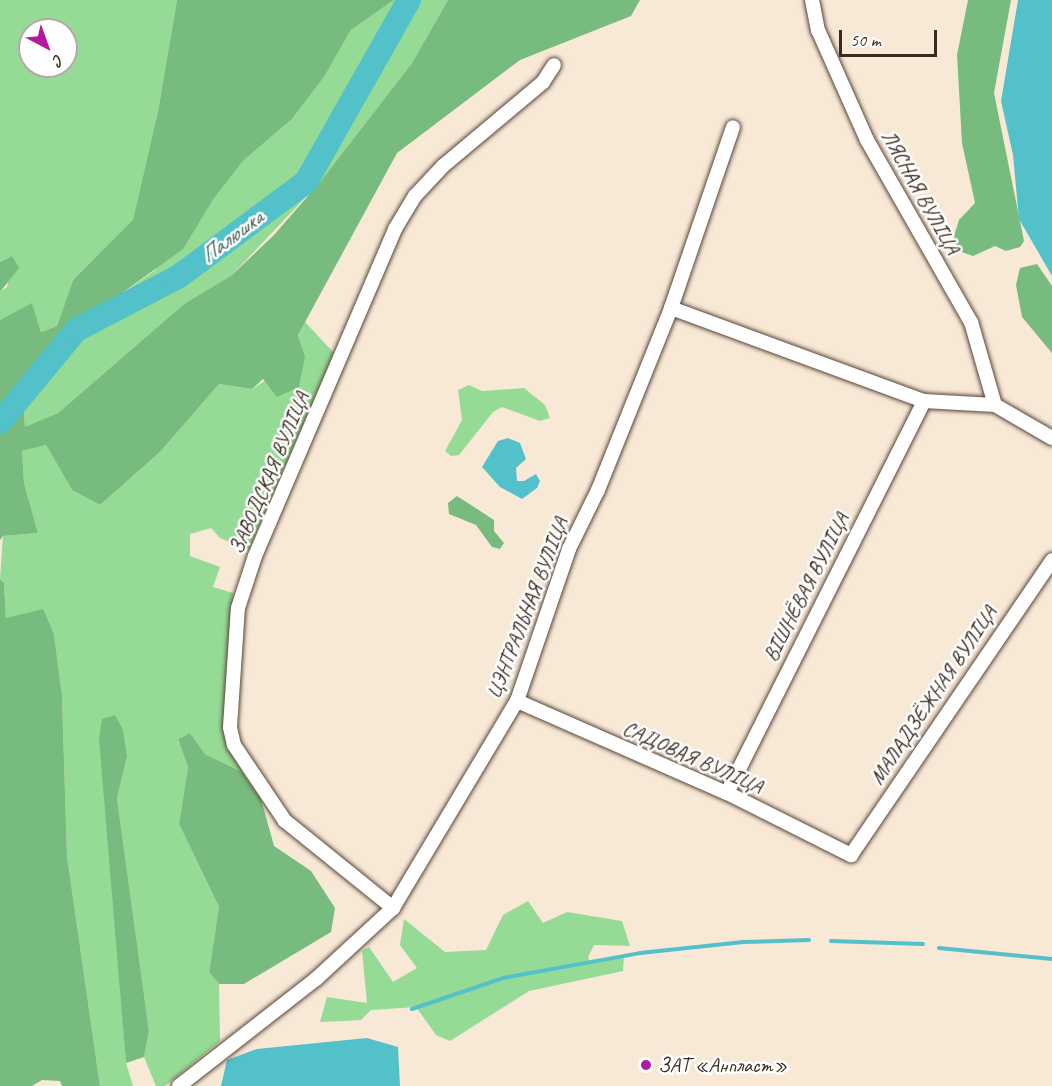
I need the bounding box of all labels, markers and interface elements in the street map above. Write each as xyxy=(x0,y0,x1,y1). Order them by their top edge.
north arrow xyxy=(18,18,78,78)
scale bar xyxy=(842,18,940,56)
text: 50 m xyxy=(850,29,881,51)
text: С xyxy=(49,50,68,70)
street label: ЛЯСНАЯ ВУЛІЦА xyxy=(877,126,965,258)
water label: Палюшка xyxy=(196,205,268,269)
street label: ЗАВОДСКАЯ ВУЛІЦА xyxy=(224,389,314,557)
street label: ВІШНЁВАЯ ВУЛІЦА xyxy=(758,509,854,665)
street label: ЦЭНТРАЛЬНАЯ ВУЛІЦА xyxy=(481,514,573,702)
street label: МАЛАДЗЁЖНАЯ ВУЛІЦА xyxy=(864,602,1002,788)
street label: САДОВАЯ ВУЛІЦА xyxy=(620,715,766,799)
place label: ЗАТ «Анпласт» xyxy=(658,1052,787,1078)
marker: ЗАТ «Анпласт» xyxy=(639,1058,653,1072)

